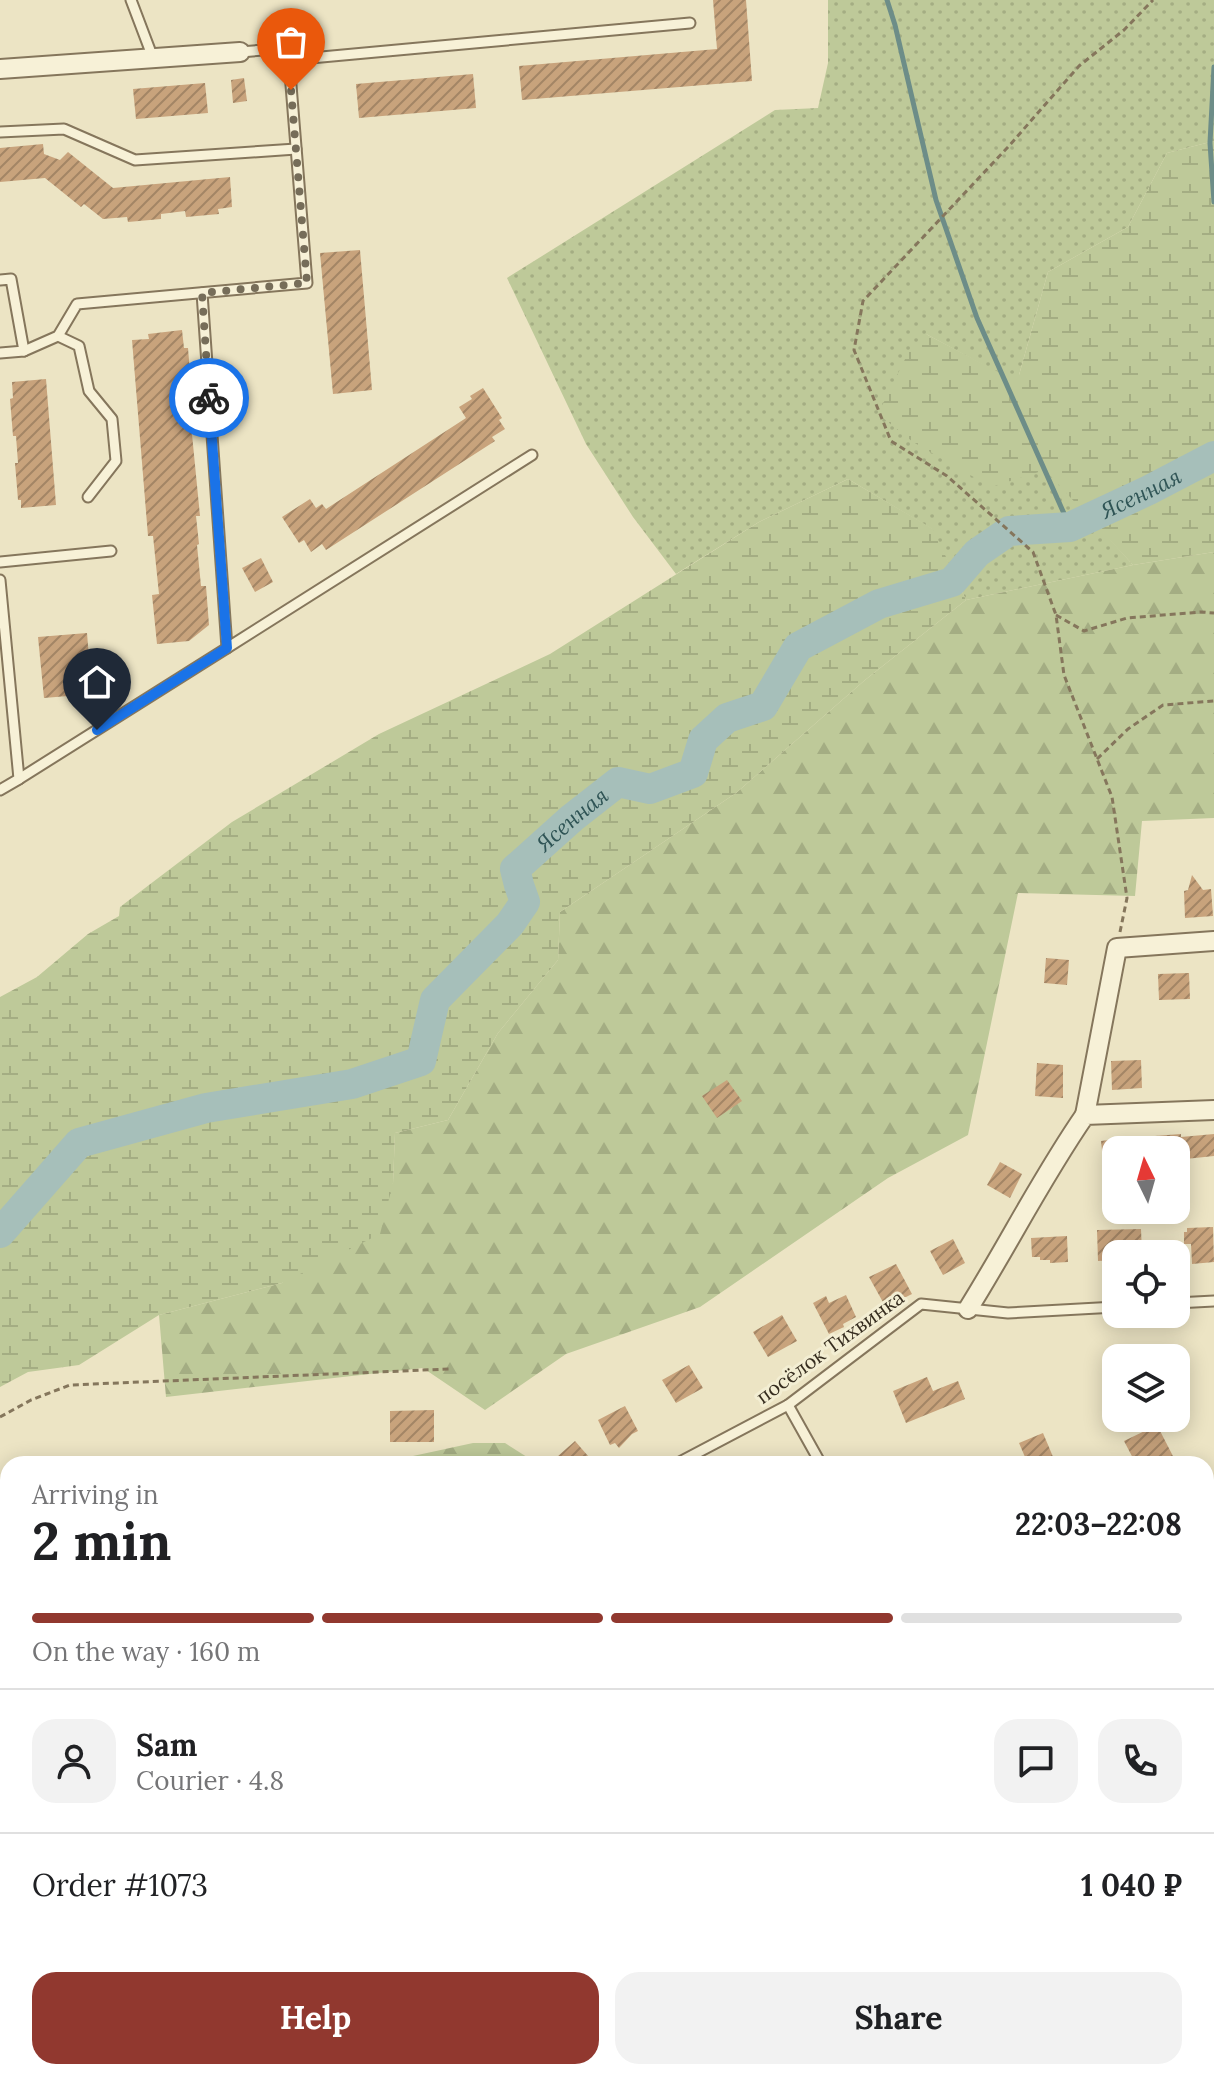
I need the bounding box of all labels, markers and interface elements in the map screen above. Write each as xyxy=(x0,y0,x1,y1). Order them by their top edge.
pin xyxy=(257,8,325,90)
icon: bag xyxy=(269,20,313,64)
courier xyxy=(169,358,249,438)
icon: bike xyxy=(187,376,231,420)
water label: Ясенная xyxy=(1096,462,1186,525)
pin xyxy=(63,648,131,730)
icon: home xyxy=(75,660,119,704)
water label: Ясенная xyxy=(530,781,614,858)
north arrow xyxy=(1102,1136,1190,1224)
map controls xyxy=(1102,1136,1190,1432)
button: locate xyxy=(1102,1240,1190,1328)
street label: посёлок Тихвинка xyxy=(751,1284,909,1409)
button: layers xyxy=(1102,1344,1190,1432)
text: Arriving in xyxy=(32,1478,159,1511)
text: 22:03–22:08 xyxy=(1015,1505,1182,1543)
text: 2 min xyxy=(32,1508,171,1574)
text: On the way · 160 m xyxy=(32,1635,260,1668)
button: person xyxy=(32,1719,116,1803)
button: chat xyxy=(994,1719,1078,1803)
button: phone xyxy=(1098,1719,1182,1803)
text: Sam xyxy=(136,1726,197,1764)
text: Courier · 4.8 xyxy=(136,1764,284,1797)
text: Order #1073 xyxy=(32,1866,208,1904)
text: 1 040 ₽ xyxy=(1081,1866,1182,1904)
button: Help xyxy=(32,1972,599,2064)
button: Share xyxy=(615,1972,1182,2064)

